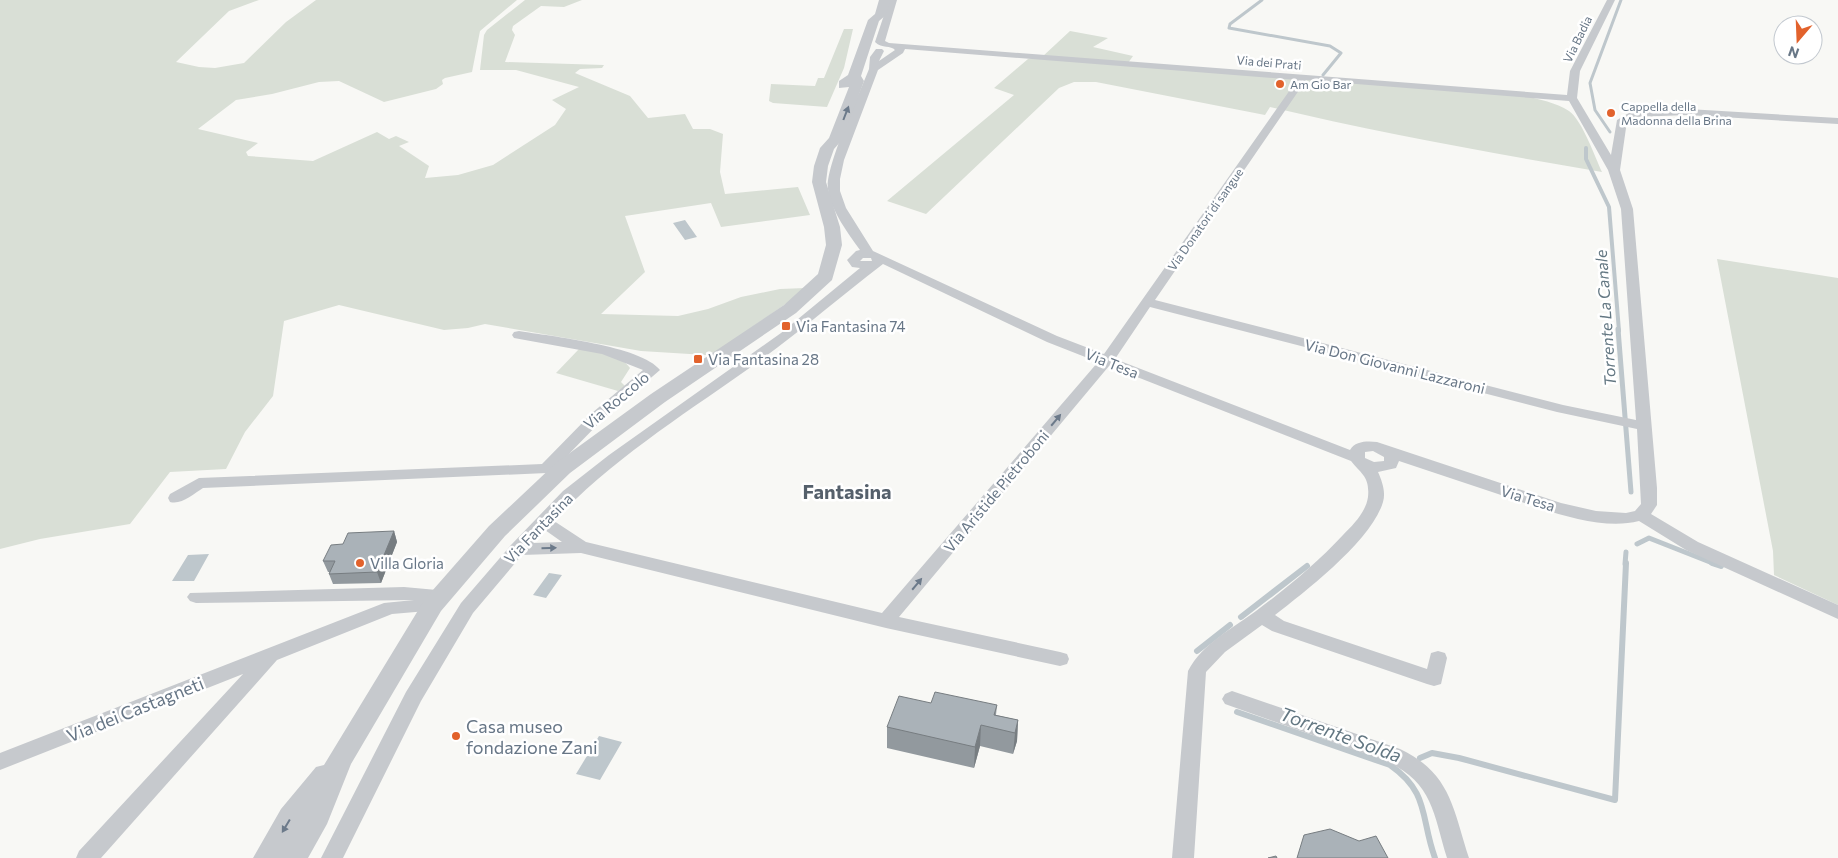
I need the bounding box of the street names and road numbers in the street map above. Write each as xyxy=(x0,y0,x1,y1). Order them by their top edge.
street label: Via Badia xyxy=(1560,13,1594,65)
street label: Via dei Prati xyxy=(1236,52,1302,72)
street label: Via Donatori di sangue xyxy=(1164,165,1246,273)
street label: Via Don Giovanni Lazzaroni xyxy=(1303,335,1487,397)
street label: Via Tesa xyxy=(1083,344,1141,382)
street label: Via Roccolo xyxy=(580,367,652,433)
street label: Via Aristide Pietroboni xyxy=(940,426,1052,556)
street label: Via Tesa xyxy=(1499,481,1557,515)
street label: Via Fantasina xyxy=(500,489,576,567)
street label: Via dei Castagneti xyxy=(63,671,207,747)

